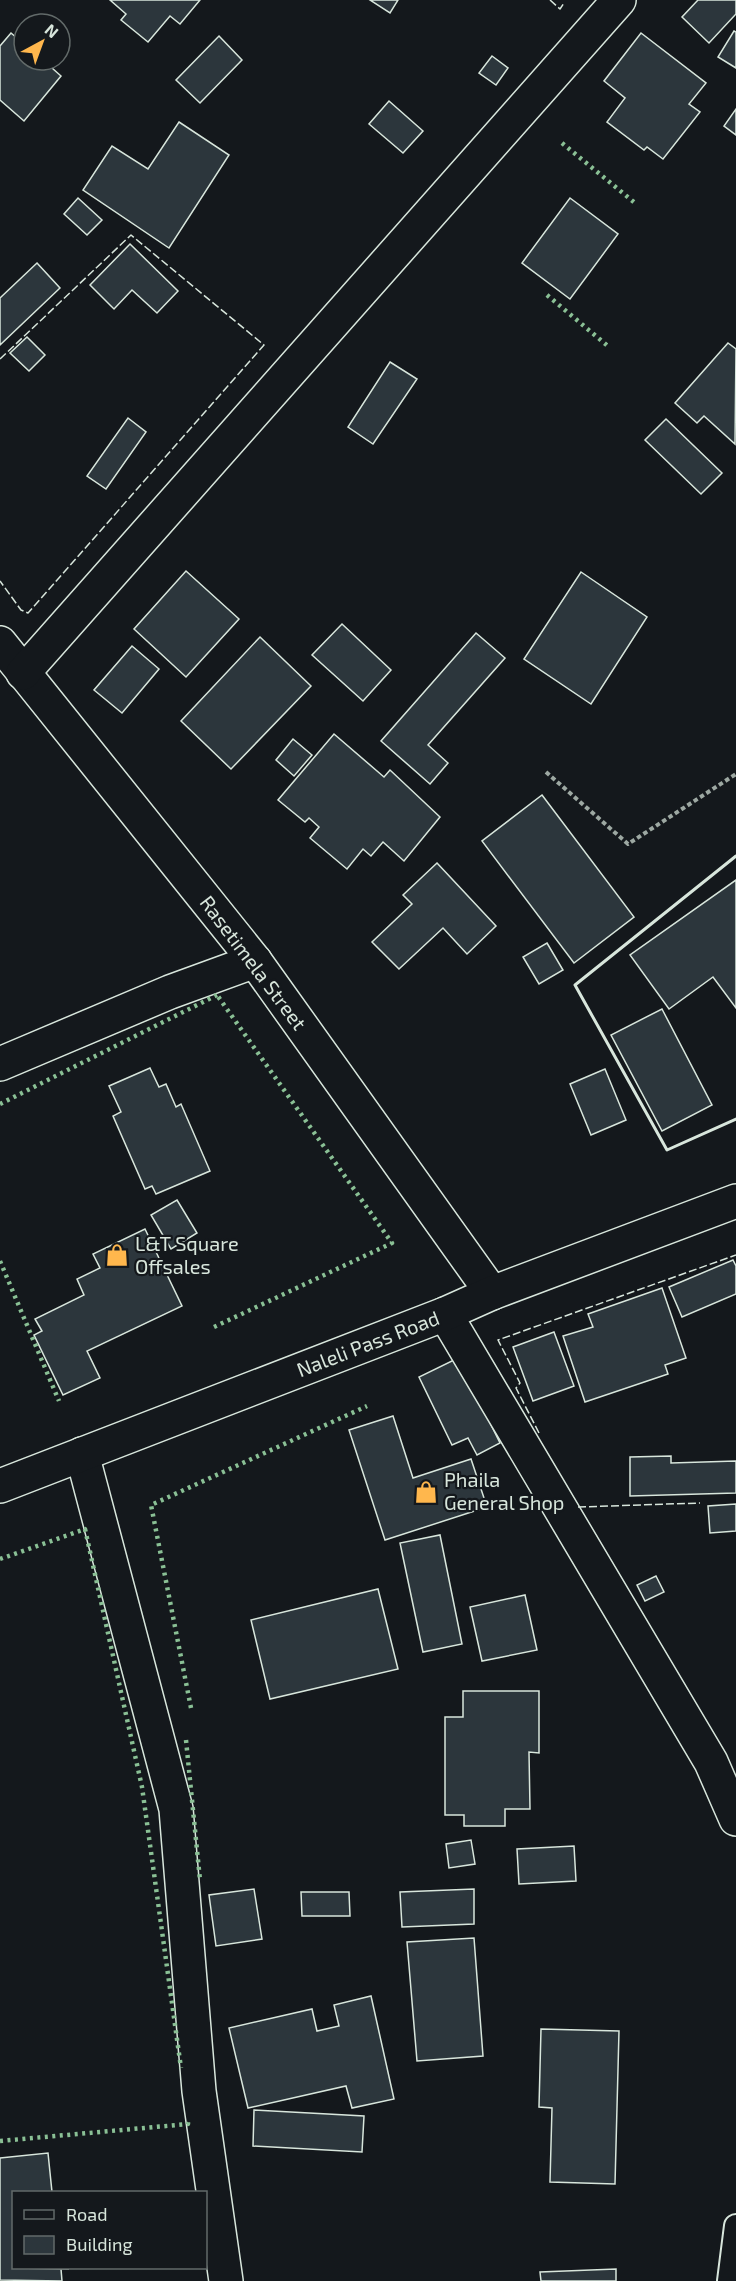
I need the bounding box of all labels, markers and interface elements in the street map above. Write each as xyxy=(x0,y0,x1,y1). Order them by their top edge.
north arrow xyxy=(12,12,72,72)
text: N xyxy=(42,19,63,41)
street label: Rasetimela Street xyxy=(195,890,312,1035)
place label: L&T Square Offsales xyxy=(135,1231,239,1278)
shop icon: L&T Square Offsales xyxy=(104,1242,130,1268)
street label: Naleli Pass Road xyxy=(293,1305,442,1381)
place label: Phaila General Shop xyxy=(444,1467,564,1514)
shop icon: Phaila General Shop xyxy=(413,1479,439,1505)
legend xyxy=(12,2191,207,2269)
text: Road xyxy=(66,2203,107,2225)
text: Building xyxy=(66,2233,133,2255)

